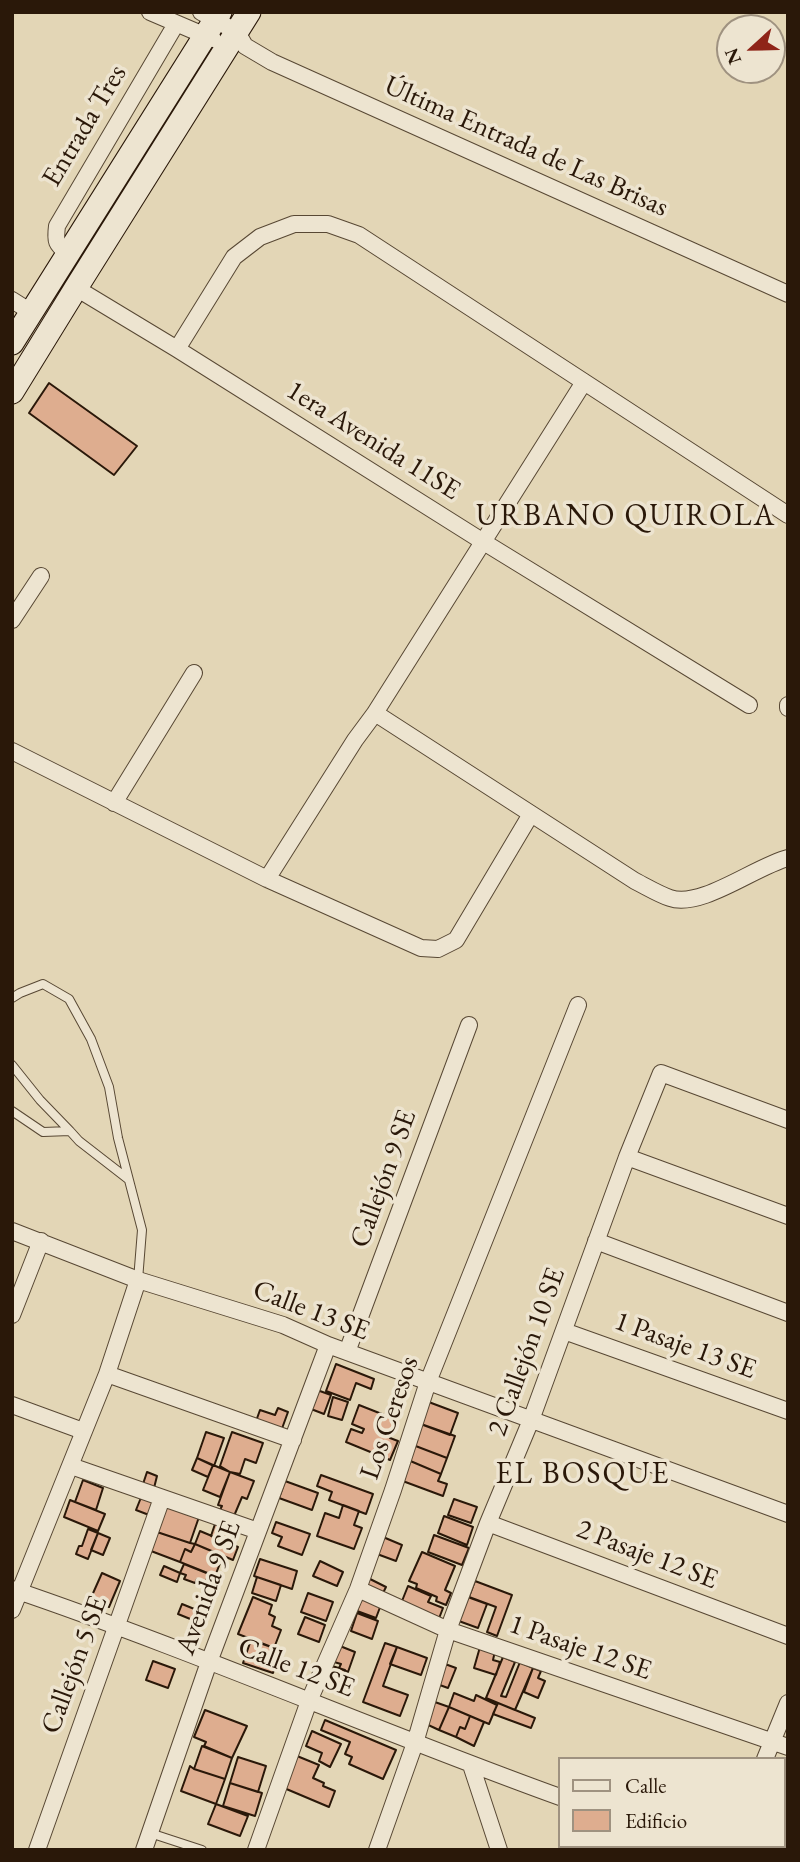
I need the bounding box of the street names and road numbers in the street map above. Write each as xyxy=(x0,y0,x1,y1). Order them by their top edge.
street label: Entrada Tres xyxy=(36,59,134,193)
street label: Última Entrada de Las Brisas xyxy=(379,69,673,225)
street label: 1era Avenida 11SE xyxy=(280,374,466,508)
street label: Callejón 9 SE xyxy=(344,1106,424,1252)
street label: 2 Callejón 10 SE xyxy=(481,1263,573,1441)
street label: Calle 13 SE xyxy=(248,1273,374,1349)
street label: 1 Pasaje 13 SE xyxy=(610,1305,760,1387)
street label: Los Ceresos xyxy=(353,1352,427,1484)
street label: 2 Pasaje 12 SE xyxy=(572,1513,722,1597)
street label: Avenida 9 SE xyxy=(169,1516,249,1660)
street label: Callejón 5 SE xyxy=(35,1592,115,1738)
street label: 1 Pasaje 12 SE xyxy=(504,1608,656,1688)
street label: Calle 12 SE xyxy=(233,1630,359,1706)

